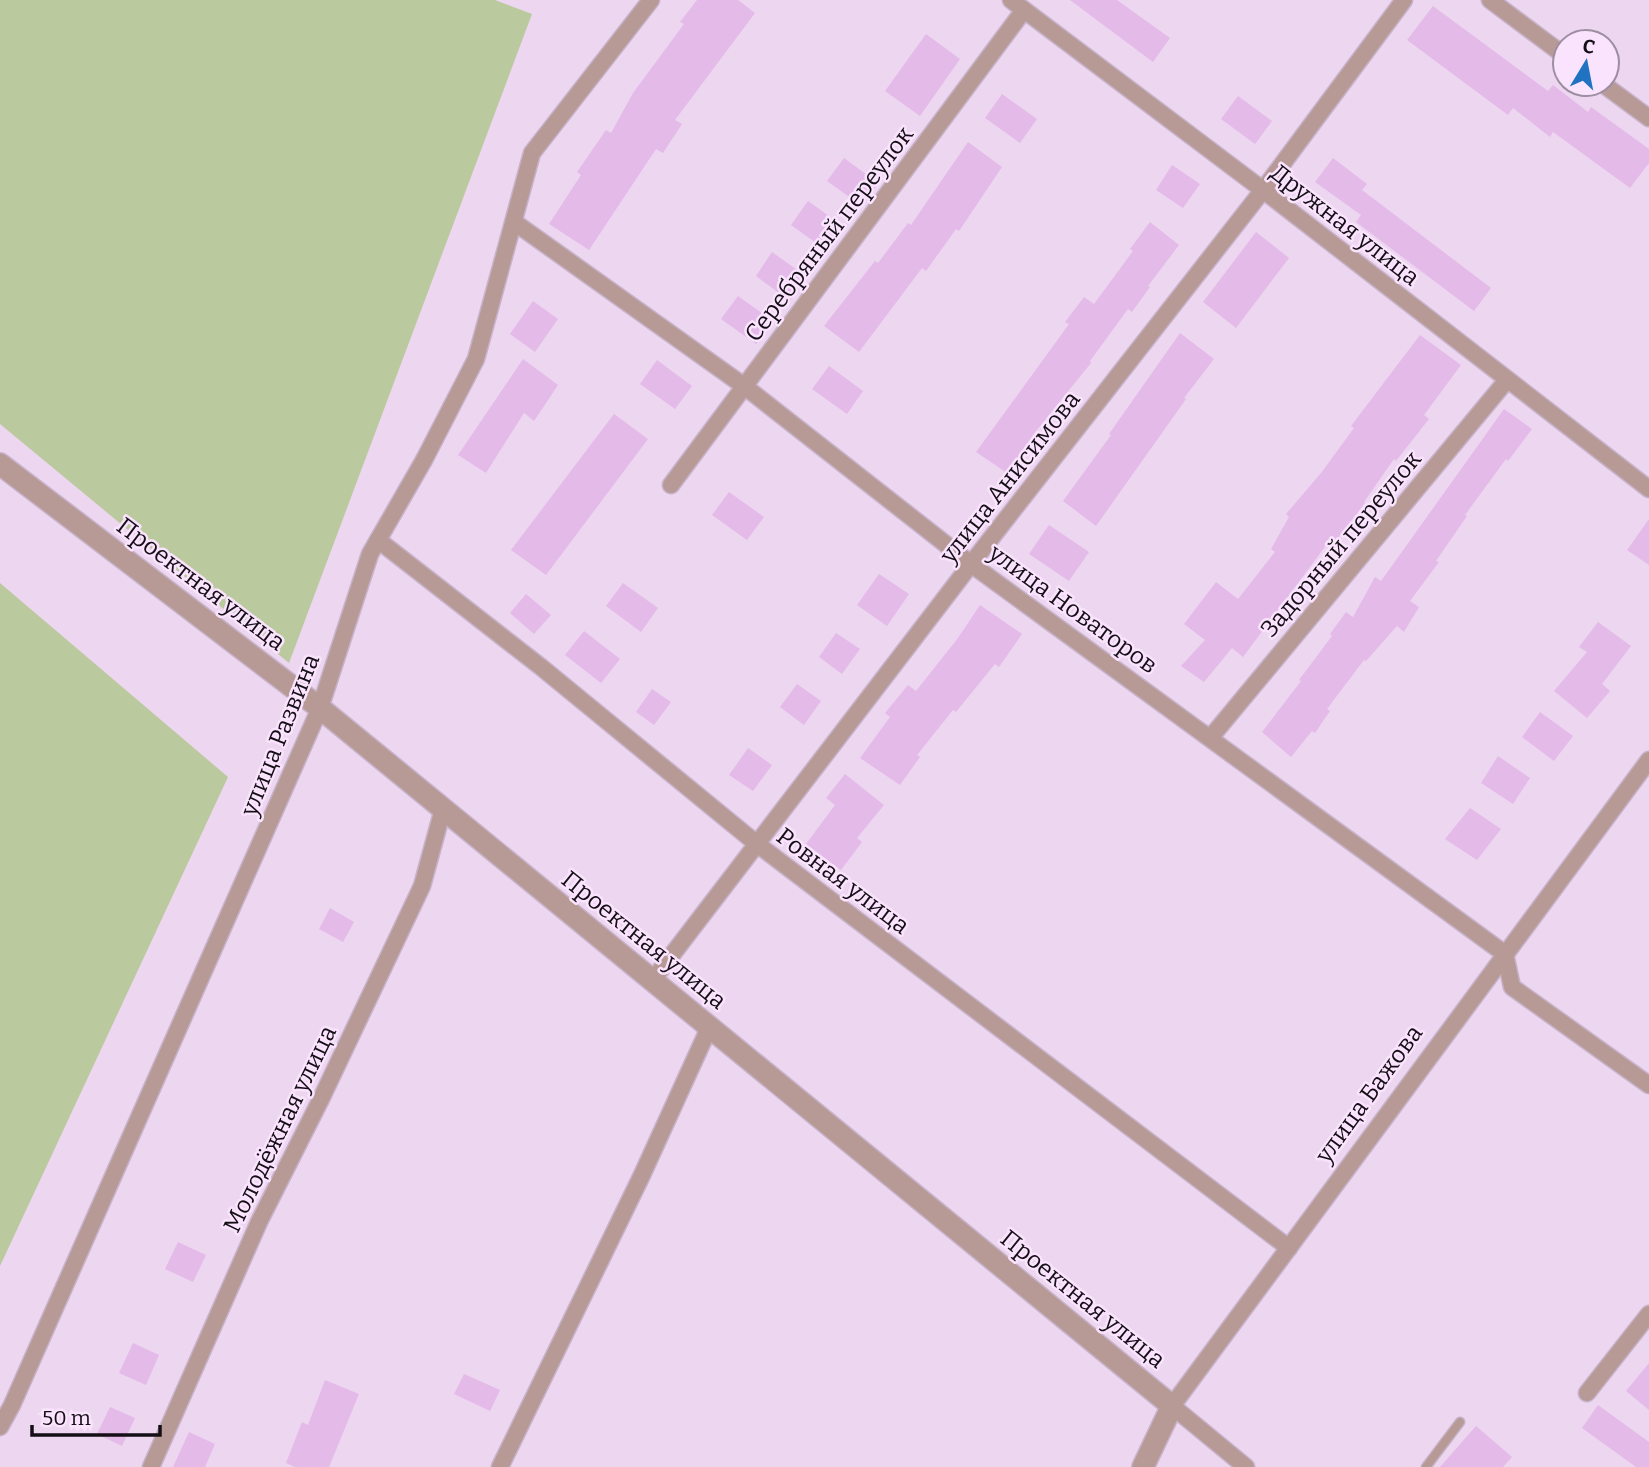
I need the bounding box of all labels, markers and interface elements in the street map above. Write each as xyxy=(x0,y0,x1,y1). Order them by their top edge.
north arrow xyxy=(1551,28,1621,98)
text: С xyxy=(1581,34,1597,59)
street label: Серебряный переулок xyxy=(739,121,919,347)
street label: Дружная улица xyxy=(1265,158,1425,292)
street label: улица Анисимова xyxy=(934,386,1086,569)
street label: Задорный переулок xyxy=(1255,445,1427,643)
street label: Проектная улица xyxy=(111,512,291,656)
street label: улица Новаторов xyxy=(983,538,1163,679)
street label: улица Развина xyxy=(234,650,325,821)
street label: Ровная улица xyxy=(771,822,915,940)
street label: Проектная улица xyxy=(556,865,732,1015)
street label: улица Бажова xyxy=(1309,1020,1428,1169)
street label: Молодёжная улица xyxy=(218,1021,342,1237)
street label: Проектная улица xyxy=(995,1224,1171,1374)
scale bar xyxy=(32,1394,159,1438)
text: 50 m xyxy=(42,1405,91,1431)

